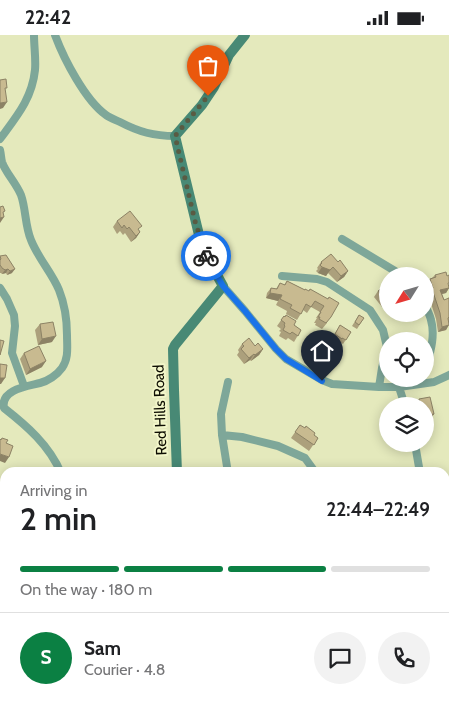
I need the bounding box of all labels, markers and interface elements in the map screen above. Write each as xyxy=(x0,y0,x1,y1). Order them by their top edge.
text: 22:42 xyxy=(25,6,71,29)
pin xyxy=(187,45,229,96)
icon: bag xyxy=(194,52,222,80)
courier xyxy=(181,231,231,281)
icon: bike xyxy=(192,242,220,270)
north arrow xyxy=(379,267,434,323)
map controls xyxy=(379,267,434,452)
pin xyxy=(301,330,343,381)
button: locate xyxy=(379,332,434,387)
icon: home xyxy=(308,337,336,365)
street label: Red Hills Road xyxy=(149,364,171,456)
button: layers xyxy=(379,397,434,452)
text: Arriving in xyxy=(20,481,87,500)
text: 22:44–22:49 xyxy=(326,498,430,521)
text: 2 min xyxy=(20,499,97,538)
text: On the way · 180 m xyxy=(20,580,152,599)
button: chat xyxy=(314,632,366,684)
button: phone xyxy=(378,632,430,684)
text: Sam xyxy=(84,637,121,660)
text: S xyxy=(40,646,52,669)
text: Courier · 4.8 xyxy=(84,660,166,679)

